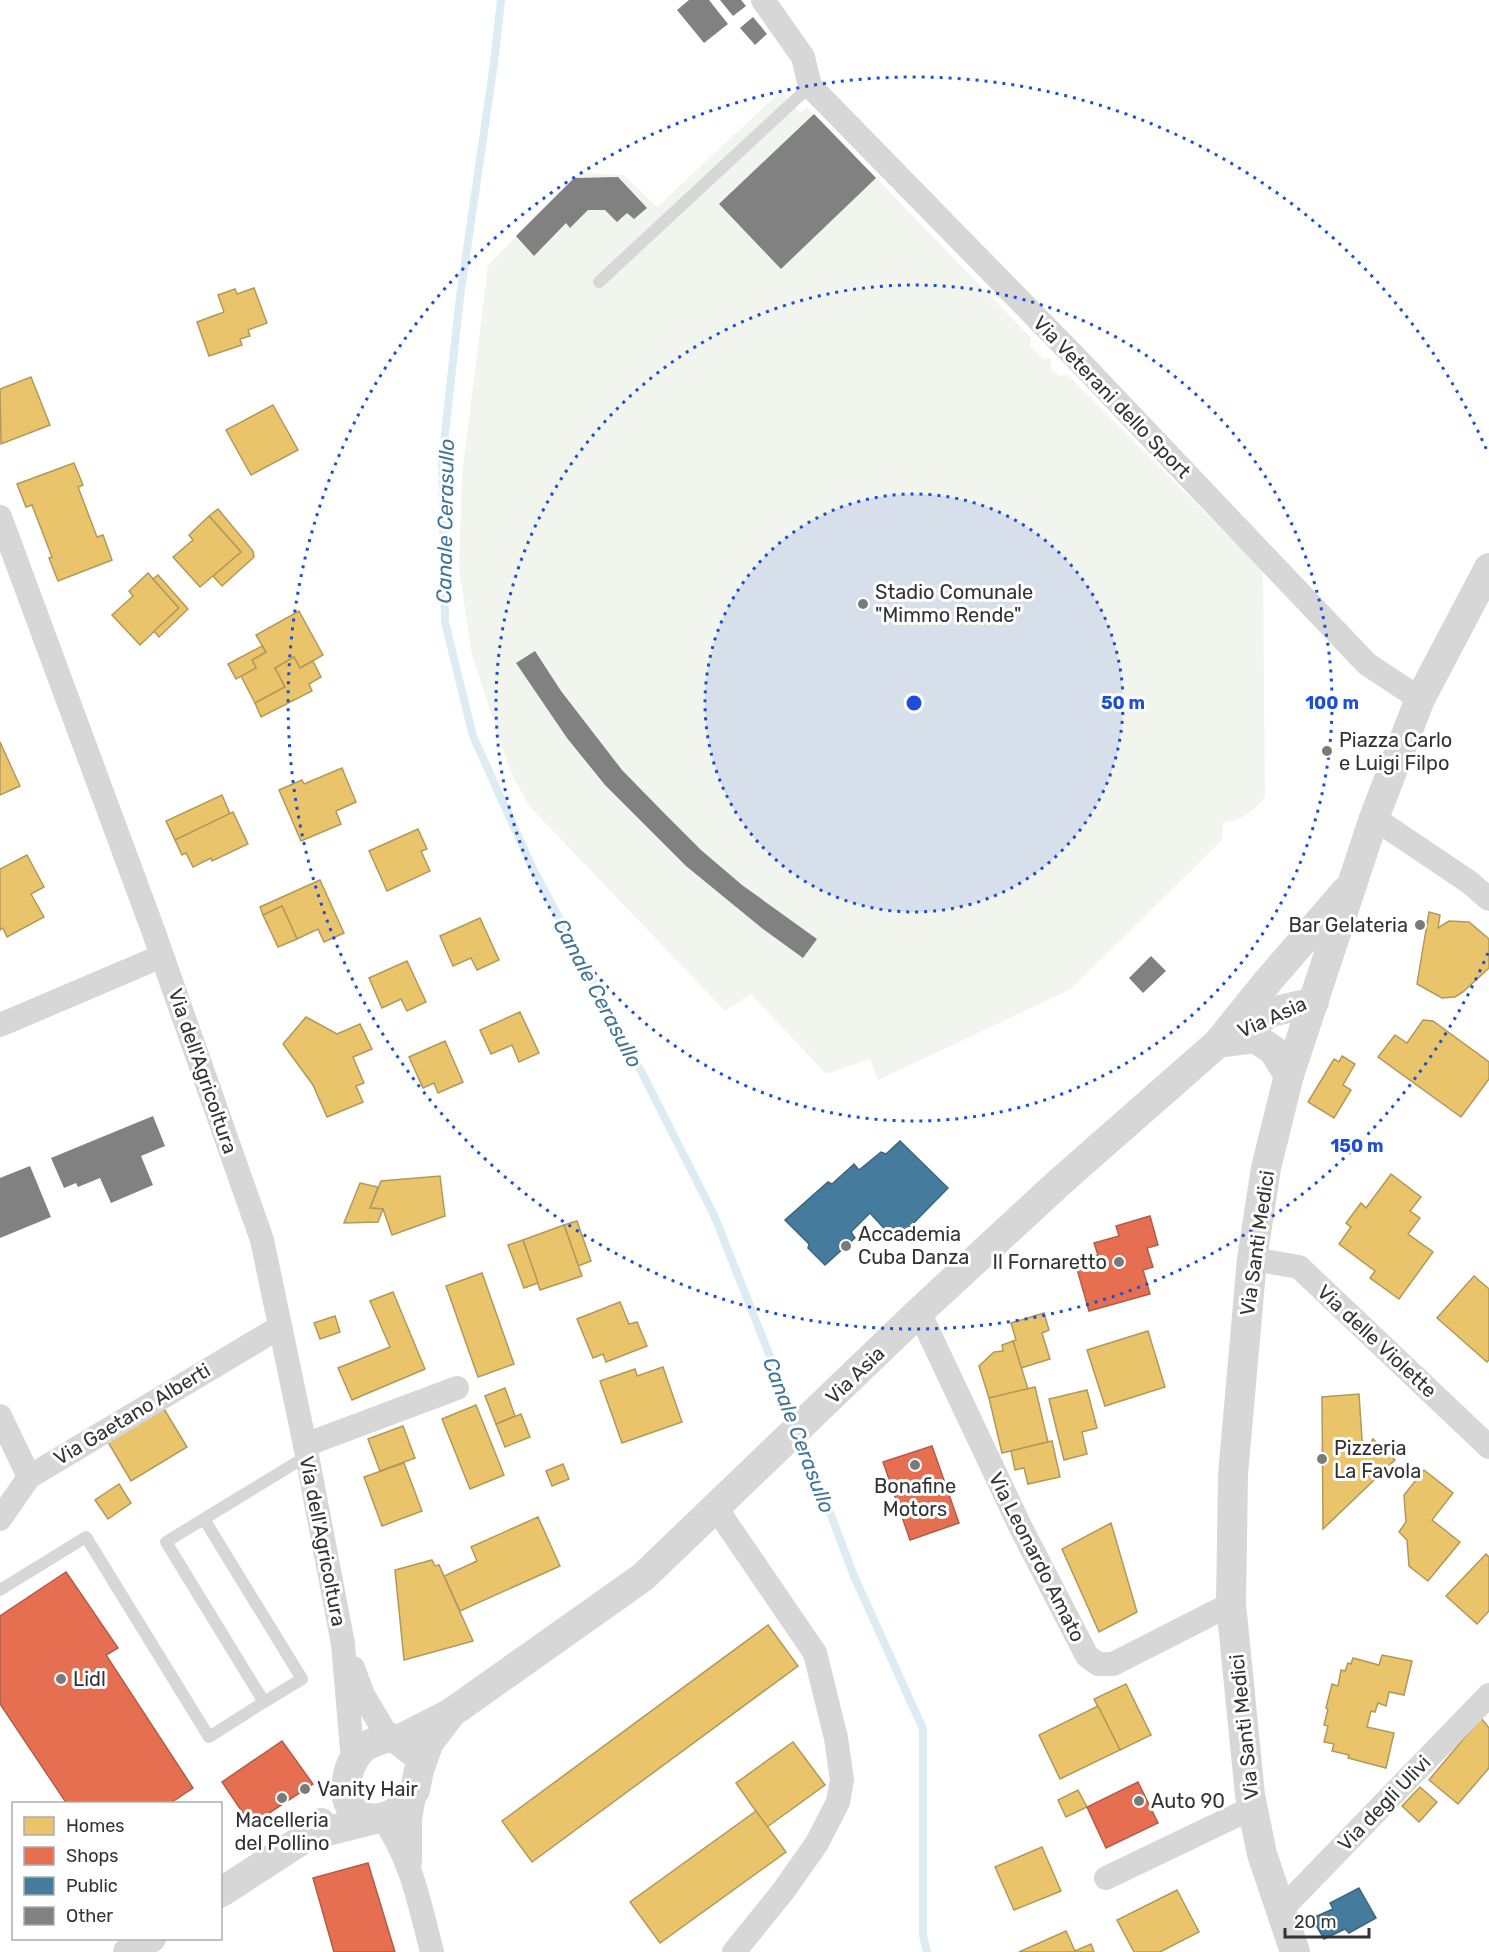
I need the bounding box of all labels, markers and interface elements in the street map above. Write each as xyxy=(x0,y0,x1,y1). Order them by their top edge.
street label: Via Veterani dello Sport xyxy=(1028,311,1196,483)
water label: Canale Cerasullo xyxy=(431,438,459,604)
place label: Stadio Comunale "Mimmo Rende" xyxy=(875,580,1033,627)
marker: Stadio Comunale "Mimmo Rende" xyxy=(856,597,870,611)
text: 50 m xyxy=(1101,692,1145,714)
text: 100 m xyxy=(1305,692,1359,714)
centre of rings xyxy=(904,693,924,713)
place label: Piazza Carlo e Luigi Filpo xyxy=(1339,728,1452,775)
marker: Piazza Carlo e Luigi Filpo xyxy=(1320,744,1334,758)
place label: Bar Gelateria xyxy=(1288,913,1408,937)
water label: Canale Cerasullo xyxy=(548,914,648,1072)
marker: Bar Gelateria xyxy=(1413,918,1427,932)
street label: Via dell'Agricoltura xyxy=(163,985,243,1157)
street label: Via Asia xyxy=(1234,991,1310,1043)
text: 150 m xyxy=(1330,1135,1384,1157)
street label: Via Santi Medici xyxy=(1235,1169,1279,1317)
place label: Accademia Cuba Danza xyxy=(858,1222,969,1269)
marker: Accademia Cuba Danza xyxy=(839,1239,853,1253)
place label: Il Fornaretto xyxy=(992,1250,1107,1274)
marker: Il Fornaretto xyxy=(1112,1255,1126,1269)
street label: Via delle Violette xyxy=(1312,1280,1442,1402)
street label: Via Asia xyxy=(820,1341,890,1409)
water label: Canale Cerasullo xyxy=(758,1353,840,1517)
street label: Via Gaetano Alberti xyxy=(50,1358,214,1470)
place label: Pizzeria La Favola xyxy=(1334,1436,1421,1483)
marker: Pizzeria La Favola xyxy=(1315,1452,1329,1466)
street label: Via dell'Agricoltura xyxy=(295,1454,351,1628)
marker: Bonafine Motors xyxy=(908,1458,922,1472)
street label: Via Leonardo Amato xyxy=(984,1468,1090,1646)
place label: Bonafine Motors xyxy=(874,1474,956,1521)
street label: Via Santi Medici xyxy=(1224,1653,1264,1801)
place label: Lidl xyxy=(73,1667,106,1691)
marker: Lidl xyxy=(54,1672,68,1686)
street label: Via degli Ulivi xyxy=(1333,1750,1435,1856)
place label: Vanity Hair xyxy=(317,1777,418,1801)
marker: Vanity Hair xyxy=(298,1782,312,1796)
place label: Auto 90 xyxy=(1151,1789,1225,1813)
marker: Macelleria del Pollino xyxy=(275,1791,289,1805)
marker: Auto 90 xyxy=(1132,1794,1146,1808)
legend xyxy=(12,1802,222,1940)
place label: Macelleria del Pollino xyxy=(234,1808,330,1855)
text: Homes xyxy=(66,1815,124,1837)
text: Shops xyxy=(66,1845,118,1867)
text: Public xyxy=(66,1875,118,1897)
scale bar xyxy=(1285,1901,1369,1939)
text: Other xyxy=(66,1905,113,1927)
text: 20 m xyxy=(1294,1911,1336,1933)

